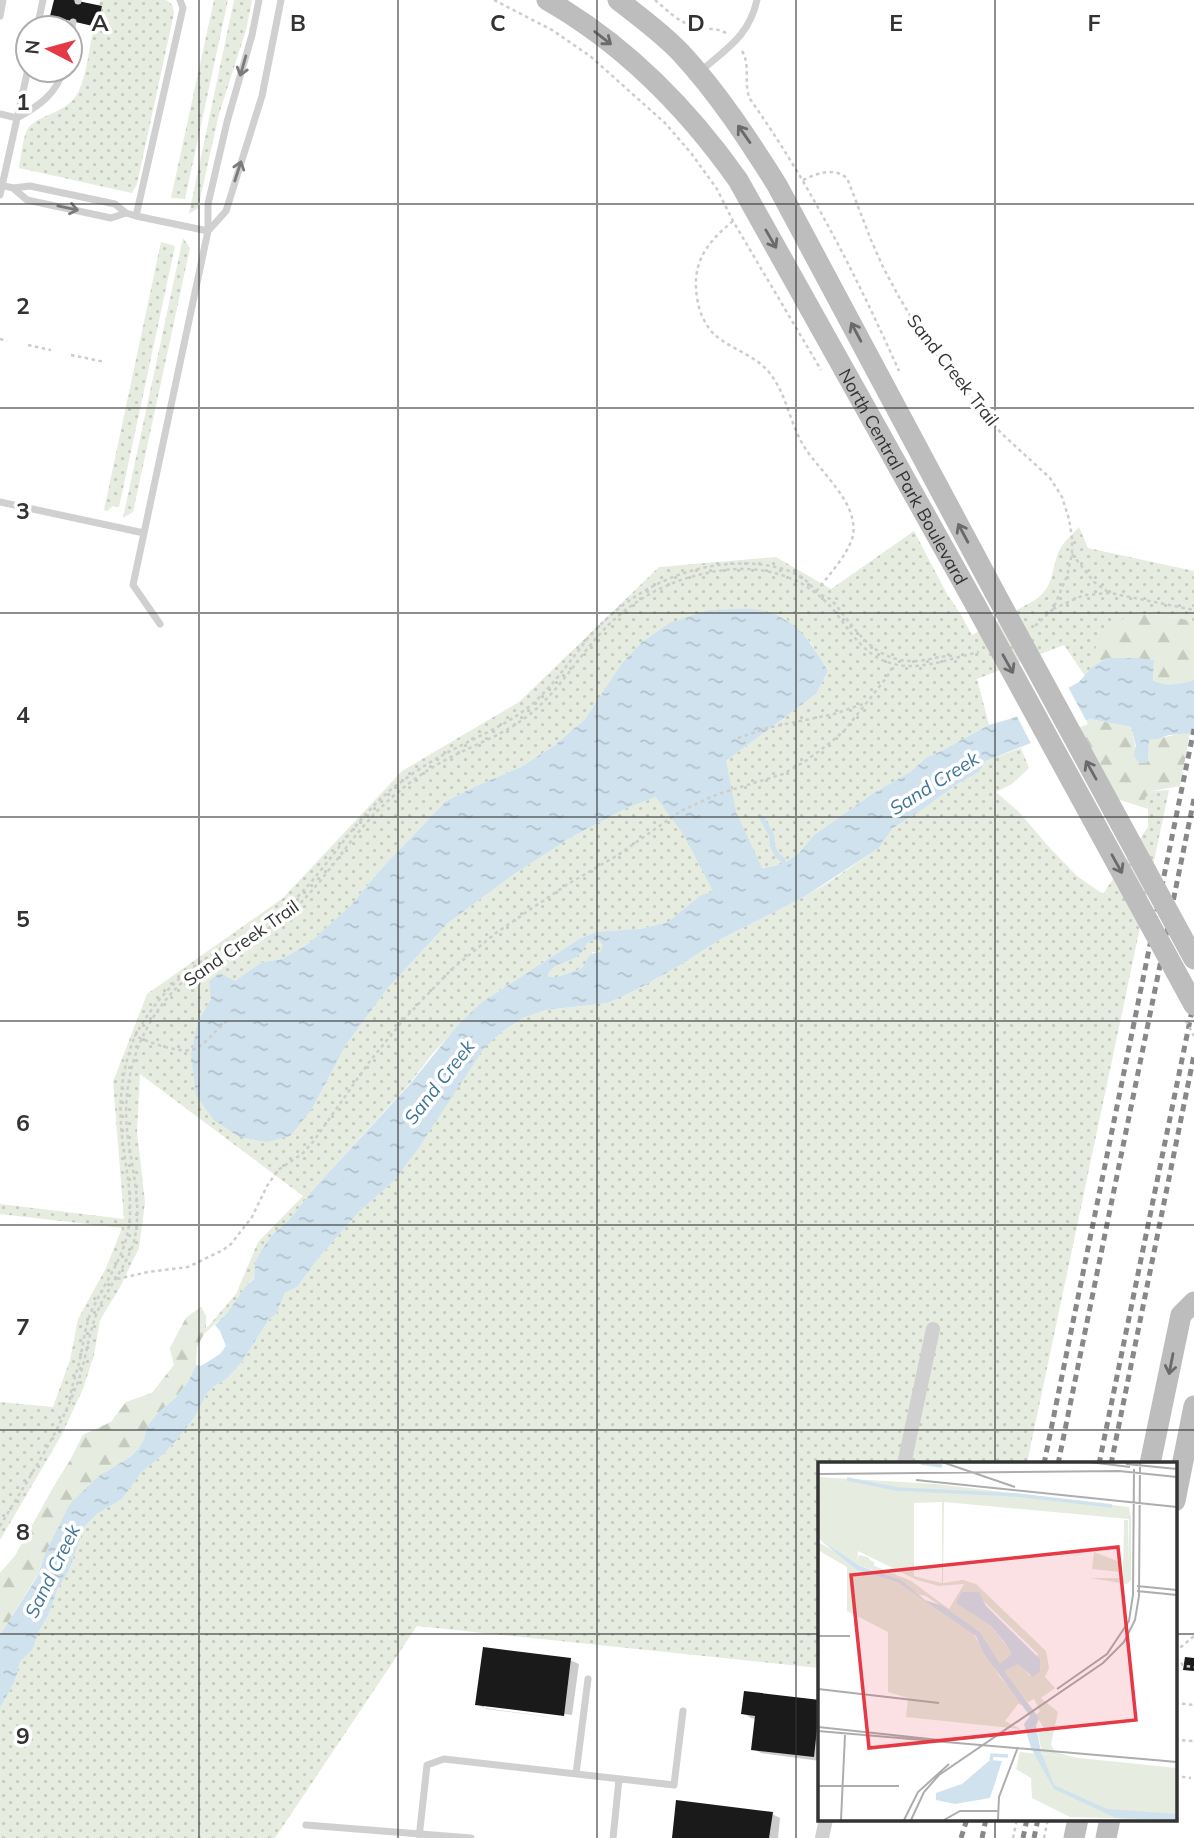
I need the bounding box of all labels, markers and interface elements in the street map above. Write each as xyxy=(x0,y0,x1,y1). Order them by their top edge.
text: A xyxy=(91,8,109,37)
text: B xyxy=(290,8,306,37)
text: C xyxy=(490,8,506,37)
text: D xyxy=(687,8,705,37)
text: E xyxy=(889,8,903,37)
text: F xyxy=(1087,8,1101,37)
north arrow xyxy=(14,14,84,84)
one-way arrow xyxy=(594,31,612,46)
text: N xyxy=(19,39,45,56)
one-way arrow xyxy=(235,55,248,77)
text: 1 xyxy=(16,87,30,116)
one-way arrow xyxy=(737,125,752,144)
one-way arrow xyxy=(233,161,246,183)
one-way arrow xyxy=(56,202,79,216)
one-way arrow xyxy=(765,229,779,249)
text: 2 xyxy=(16,291,30,320)
street label: Sand Creek Trail xyxy=(902,309,1004,431)
one-way arrow xyxy=(849,322,862,343)
street label: North Central Park Boulevard xyxy=(834,364,973,588)
text: 3 xyxy=(16,496,30,525)
one-way arrow xyxy=(955,523,969,544)
one-way arrow xyxy=(1002,653,1015,674)
text: 4 xyxy=(16,700,30,729)
water label: Sand Creek xyxy=(885,745,984,820)
one-way arrow xyxy=(1084,760,1098,780)
one-way arrow xyxy=(1111,853,1124,874)
street label: Sand Creek Trail xyxy=(179,895,303,991)
text: 5 xyxy=(16,904,30,933)
water label: Sand Creek xyxy=(398,1034,480,1129)
text: 6 xyxy=(16,1108,30,1137)
text: 7 xyxy=(16,1312,30,1341)
one-way arrow xyxy=(1163,1352,1177,1375)
inset map xyxy=(818,1462,1176,1820)
text: 8 xyxy=(16,1517,30,1546)
water label: Sand Creek xyxy=(19,1519,85,1622)
text: 9 xyxy=(16,1721,30,1750)

